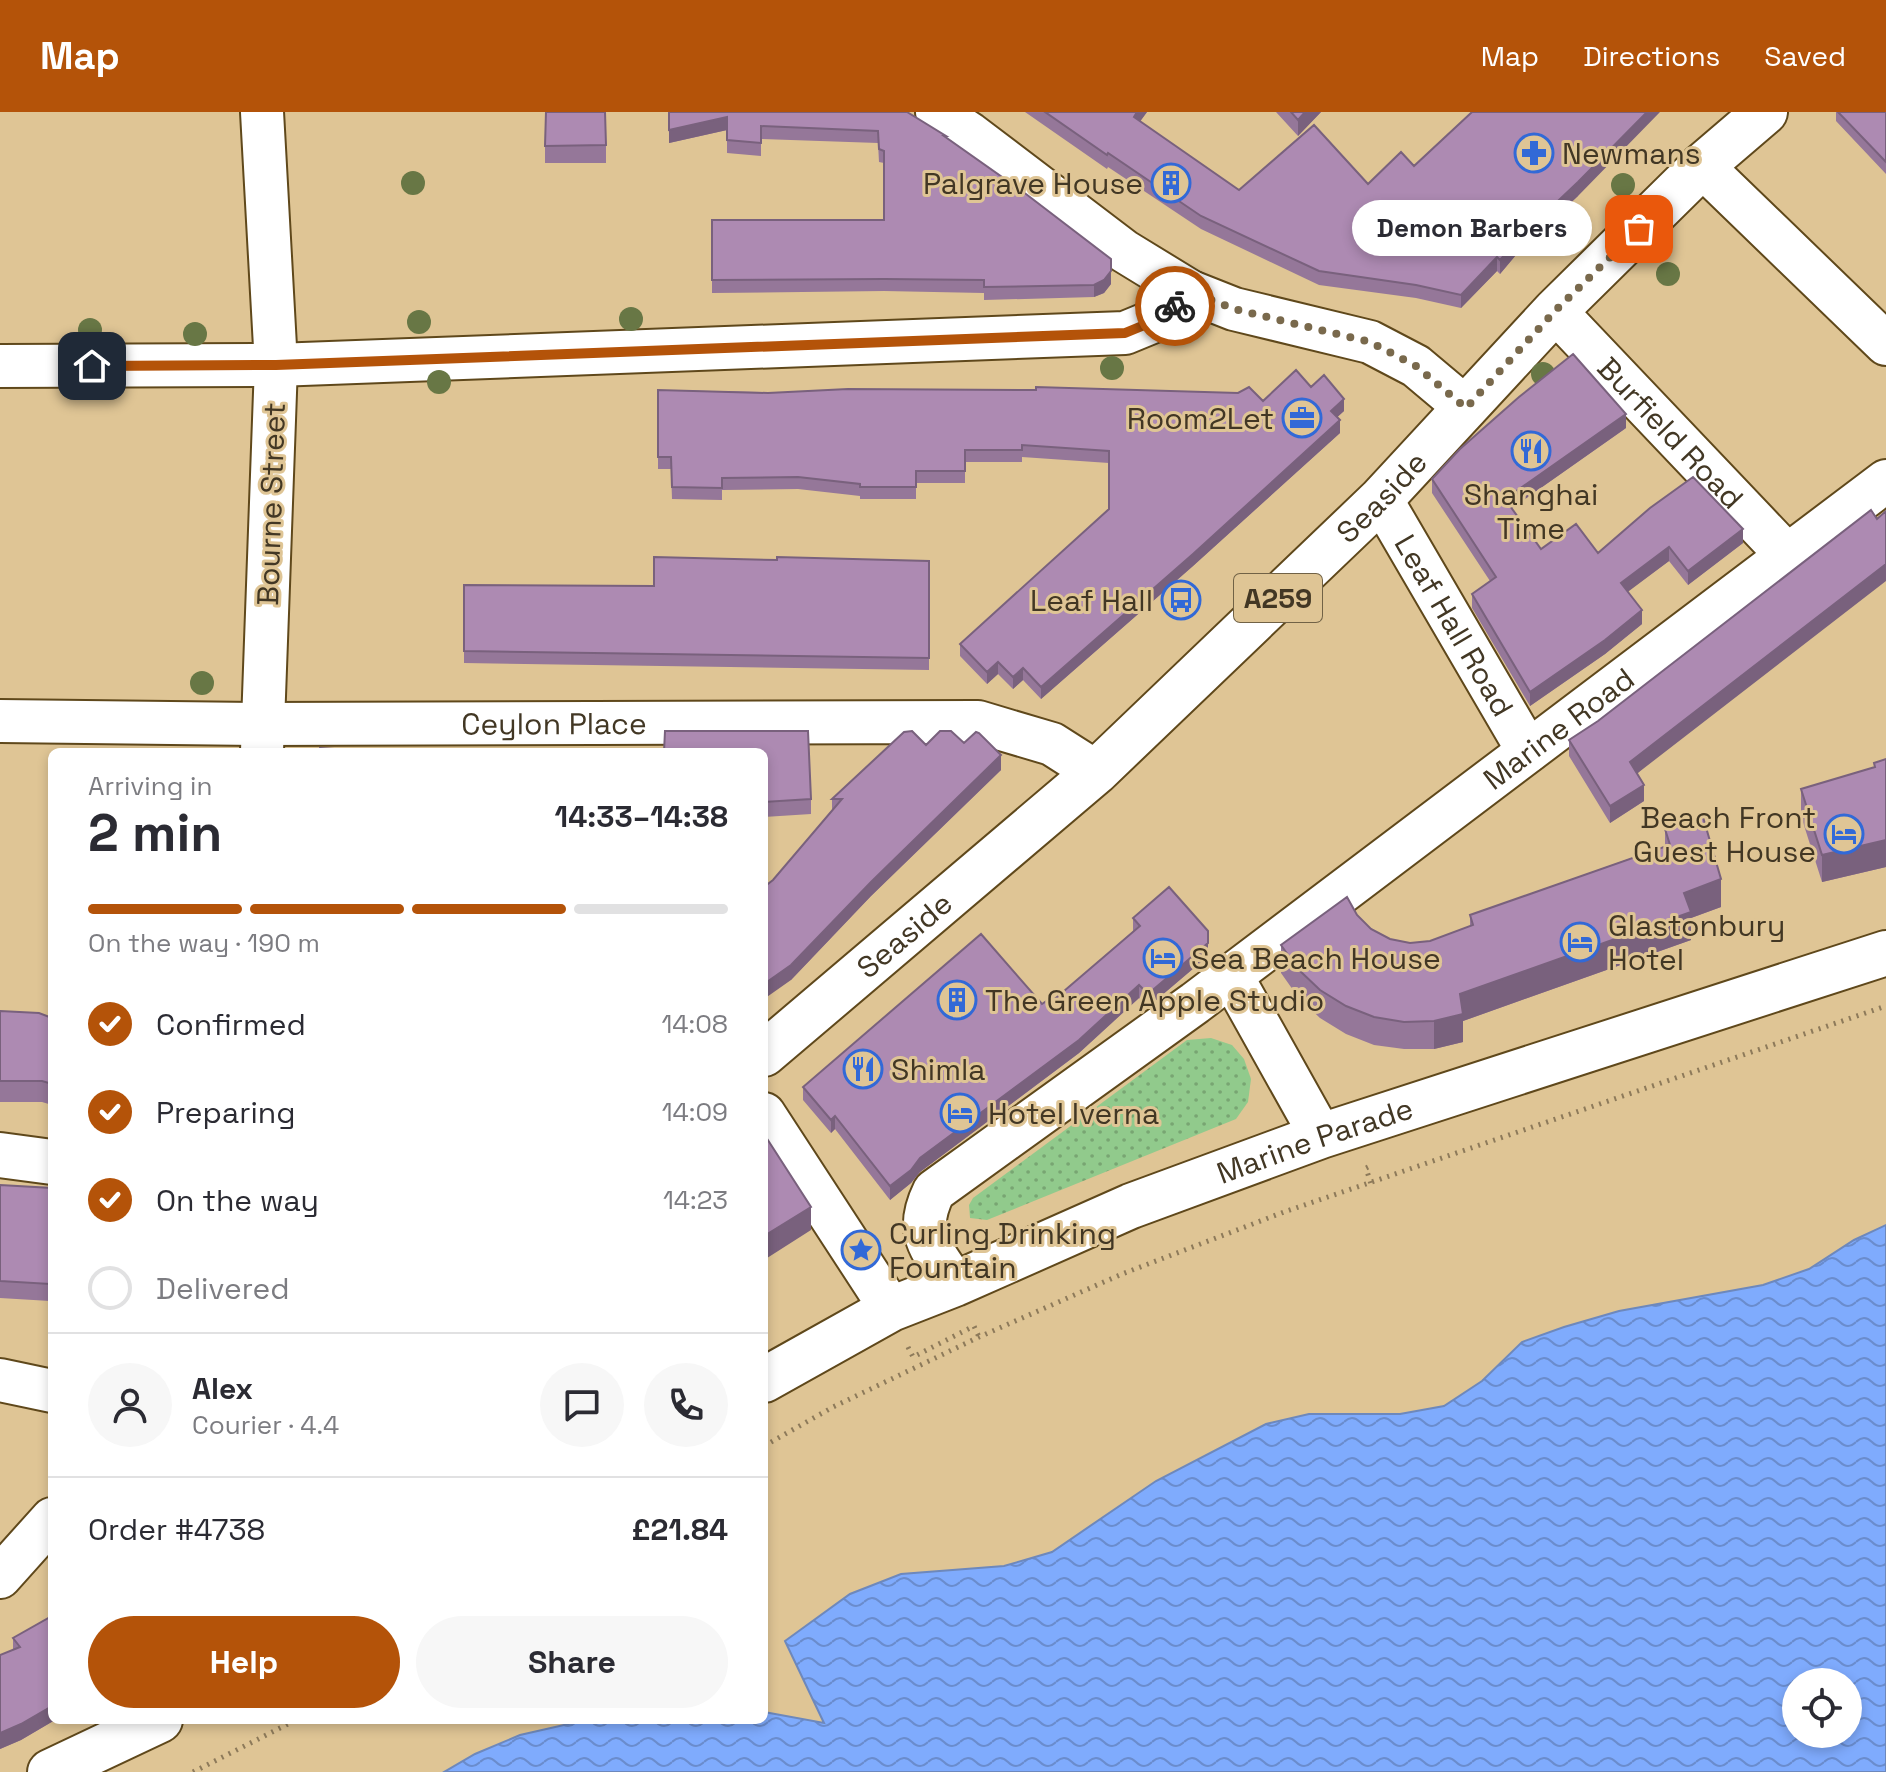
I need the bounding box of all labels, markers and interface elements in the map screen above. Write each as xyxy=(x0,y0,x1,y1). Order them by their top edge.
text: Map xyxy=(40,32,120,80)
text: Map xyxy=(1481,38,1539,74)
text: Directions xyxy=(1583,38,1720,74)
text: Saved xyxy=(1764,38,1846,74)
pharmacy icon: Newmans xyxy=(1513,132,1555,174)
place label: Newmans xyxy=(1562,134,1701,173)
building icon: Palgrave House xyxy=(1150,162,1192,204)
place label: Palgrave House xyxy=(923,164,1143,203)
pin xyxy=(1605,195,1673,263)
callout: Demon Barbers xyxy=(1351,201,1591,257)
icon: bag xyxy=(1617,207,1661,251)
text: Demon Barbers xyxy=(1377,211,1567,245)
courier xyxy=(1135,266,1215,346)
icon: bike xyxy=(1153,284,1197,328)
pin xyxy=(58,332,126,400)
icon: home xyxy=(70,344,114,388)
street label: Burfield Road xyxy=(1589,349,1752,517)
office icon: Room2Let xyxy=(1281,397,1323,439)
place label: Room2Let xyxy=(1127,399,1274,438)
street label: Bourne Street xyxy=(248,402,294,606)
restaurant icon: Shanghai Time xyxy=(1510,430,1552,472)
street label: Seaside xyxy=(1328,443,1435,551)
place label: Shanghai Time xyxy=(1464,475,1598,548)
street label: Leaf Hall Road xyxy=(1386,527,1523,723)
road number: A259 xyxy=(1234,574,1322,622)
bus stop icon: Leaf Hall xyxy=(1160,579,1202,621)
place label: Leaf Hall xyxy=(1030,581,1153,620)
street label: Marine Road xyxy=(1475,659,1642,798)
street label: Ceylon Place xyxy=(461,703,647,743)
text: Arriving in xyxy=(88,769,212,803)
text: 14:33–14:38 xyxy=(555,797,728,836)
place label: Beach Front Guest House xyxy=(1633,798,1816,871)
text: 2 min xyxy=(88,800,222,866)
hotel icon: Beach Front Guest House xyxy=(1823,813,1865,855)
street label: Seaside xyxy=(848,883,960,987)
place label: Glastonbury Hotel xyxy=(1608,906,1785,979)
hotel icon: Glastonbury Hotel xyxy=(1559,921,1601,963)
text: On the way · 190 m xyxy=(88,926,320,960)
hotel icon: Sea Beach House xyxy=(1142,937,1184,979)
place label: Sea Beach House xyxy=(1191,939,1441,978)
building icon: The Green Apple Studio xyxy=(936,979,978,1021)
place label: The Green Apple Studio xyxy=(985,981,1324,1020)
icon: check xyxy=(88,1002,132,1046)
text: Confirmed xyxy=(156,1005,306,1044)
text: 14:08 xyxy=(661,1007,728,1041)
restaurant icon: Shimla xyxy=(842,1048,884,1090)
place label: Shimla xyxy=(891,1050,986,1089)
street label: Marine Parade xyxy=(1211,1088,1418,1192)
icon: check xyxy=(88,1090,132,1134)
hotel icon: Hotel Iverna xyxy=(939,1092,981,1134)
text: Preparing xyxy=(156,1093,295,1132)
place label: Hotel Iverna xyxy=(988,1094,1159,1133)
text: 14:09 xyxy=(662,1095,728,1129)
icon: check xyxy=(88,1178,132,1222)
text: On the way xyxy=(156,1181,319,1220)
text: 14:23 xyxy=(663,1183,728,1217)
place label: Curling Drinking Fountain xyxy=(889,1214,1116,1287)
place icon: Curling Drinking Fountain xyxy=(840,1229,882,1271)
text: Delivered xyxy=(156,1269,290,1308)
button: person xyxy=(88,1363,172,1447)
button: chat xyxy=(540,1363,624,1447)
button: phone xyxy=(644,1363,728,1447)
text: Alex xyxy=(192,1369,253,1408)
text: Courier · 4.4 xyxy=(192,1408,339,1442)
text: Order #4738 xyxy=(88,1510,265,1549)
text: £21.84 xyxy=(631,1510,728,1549)
button: Help xyxy=(88,1616,400,1708)
button: Share xyxy=(416,1616,728,1708)
map controls xyxy=(1782,1668,1862,1748)
button: locate xyxy=(1782,1668,1862,1748)

